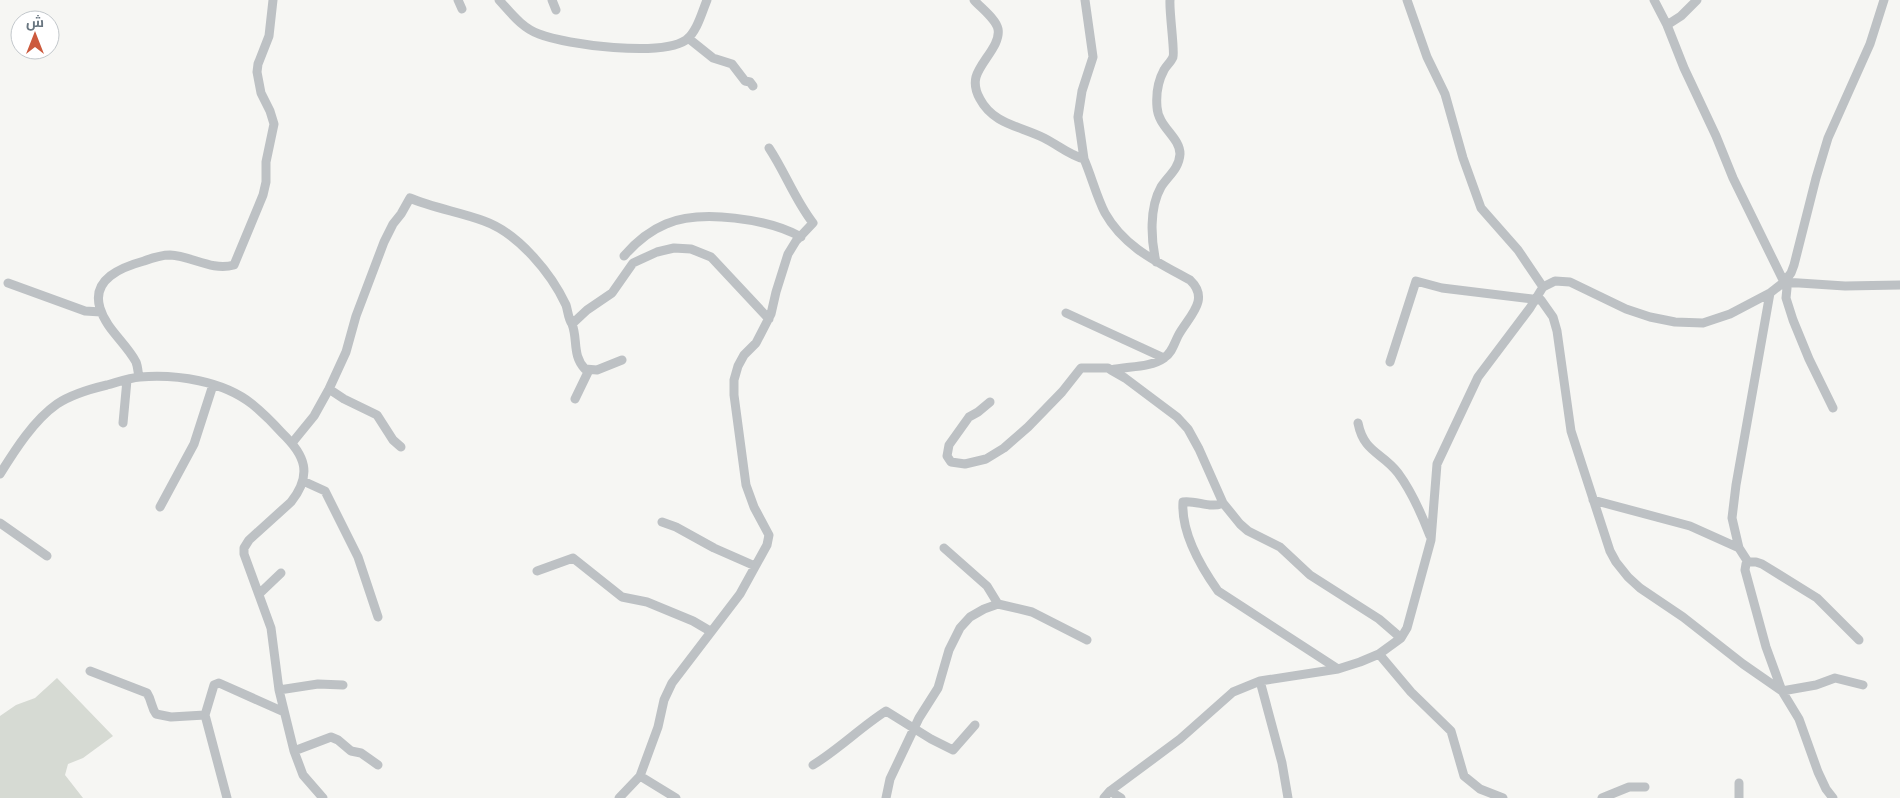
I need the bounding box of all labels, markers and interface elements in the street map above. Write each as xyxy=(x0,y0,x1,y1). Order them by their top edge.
north arrow xyxy=(10,10,60,60)
text: ش xyxy=(26,13,44,31)

